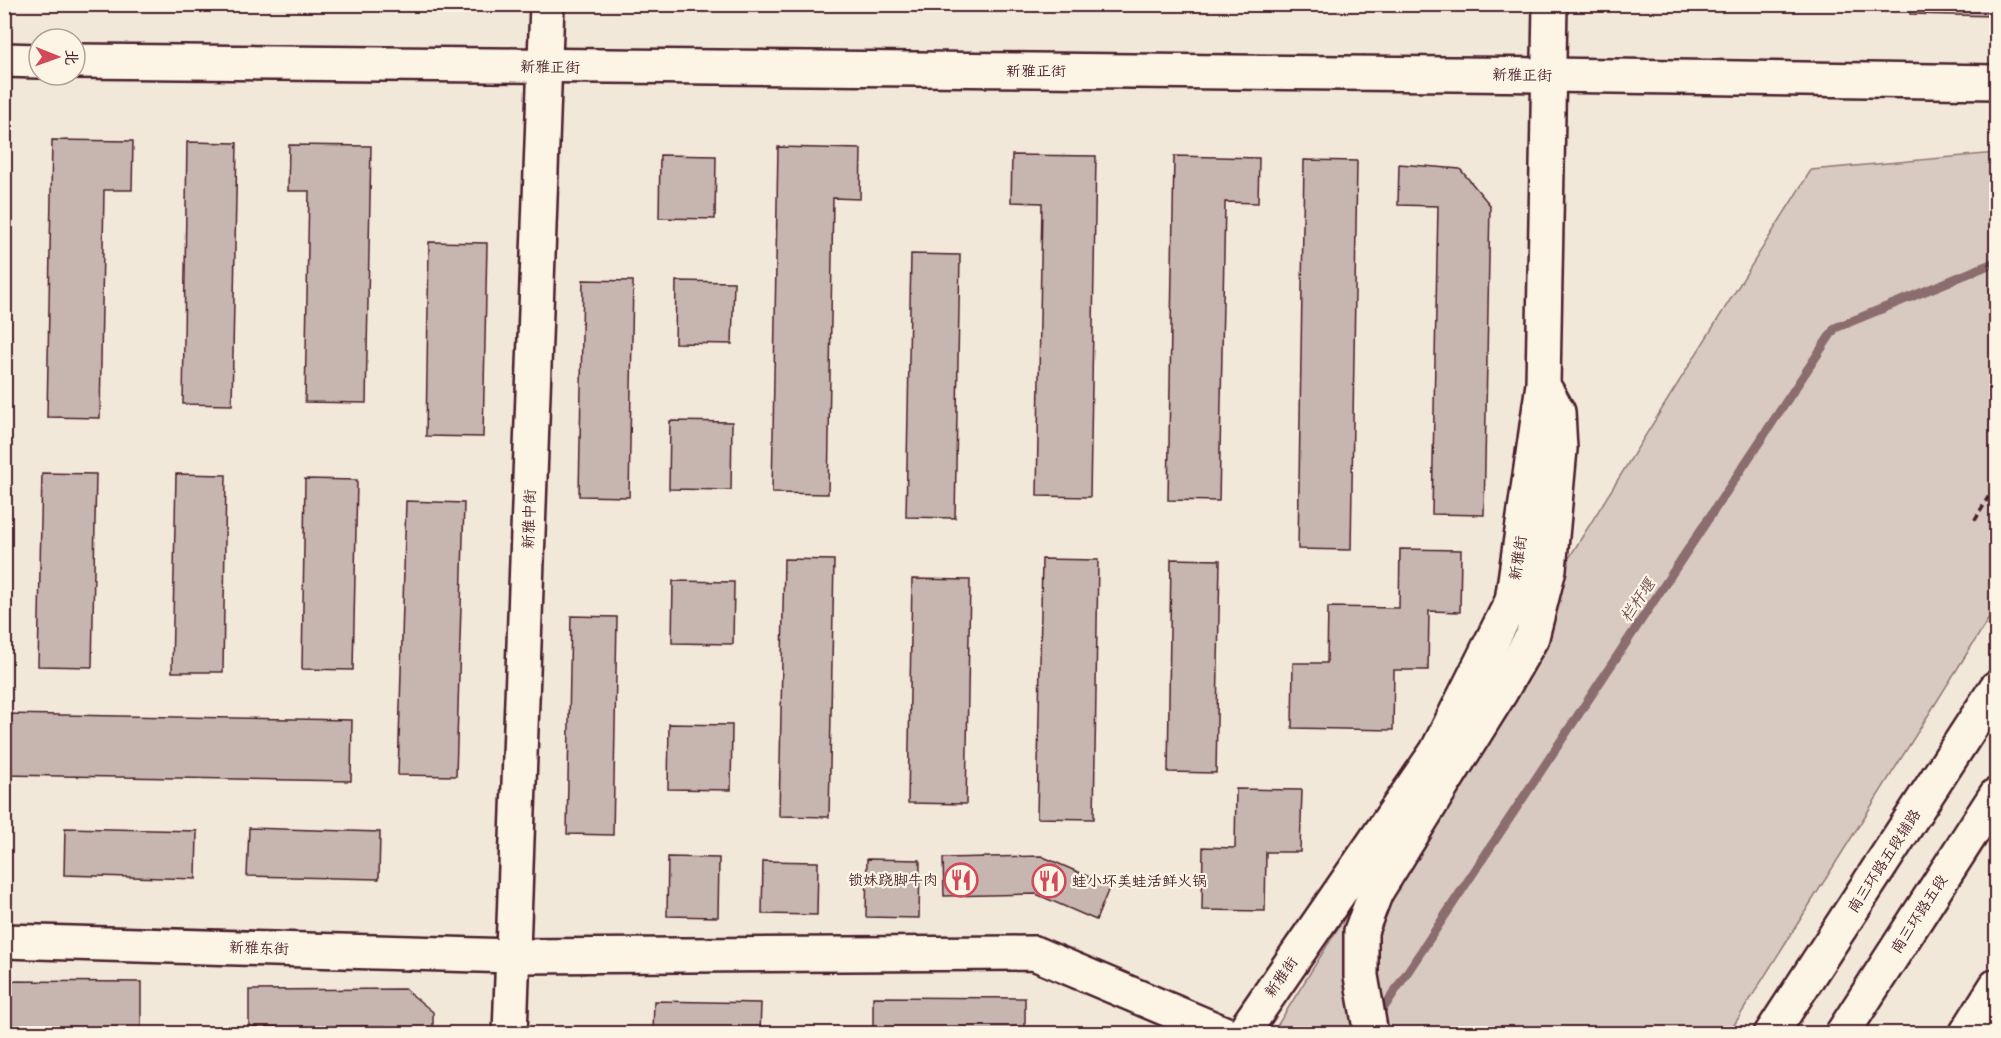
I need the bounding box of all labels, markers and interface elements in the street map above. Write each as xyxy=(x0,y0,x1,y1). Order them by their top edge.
north arrow xyxy=(27,27,87,87)
text: 北 xyxy=(61,49,82,65)
street label: 新雅正街 xyxy=(520,56,580,78)
street label: 新雅正街 xyxy=(1006,61,1066,81)
street label: 新雅正街 xyxy=(1492,64,1552,86)
street label: 新雅中街 xyxy=(518,489,540,549)
street label: 新雅街 xyxy=(1505,534,1531,582)
water label: 栏杆堰 xyxy=(1615,573,1661,626)
street label: 南三环路五段辅路 xyxy=(1844,806,1924,916)
restaurant icon: 锁妹跷脚牛肉 xyxy=(943,862,979,898)
restaurant icon: 蛙小坏美蛙活鲜火锅 xyxy=(1031,863,1067,899)
place label: 锁妹跷脚牛肉 xyxy=(848,870,938,890)
place label: 蛙小坏美蛙活鲜火锅 xyxy=(1072,871,1207,891)
street label: 南三环路五段 xyxy=(1887,871,1951,957)
street label: 新雅东街 xyxy=(229,937,289,959)
street label: 新雅街 xyxy=(1260,953,1302,1001)

